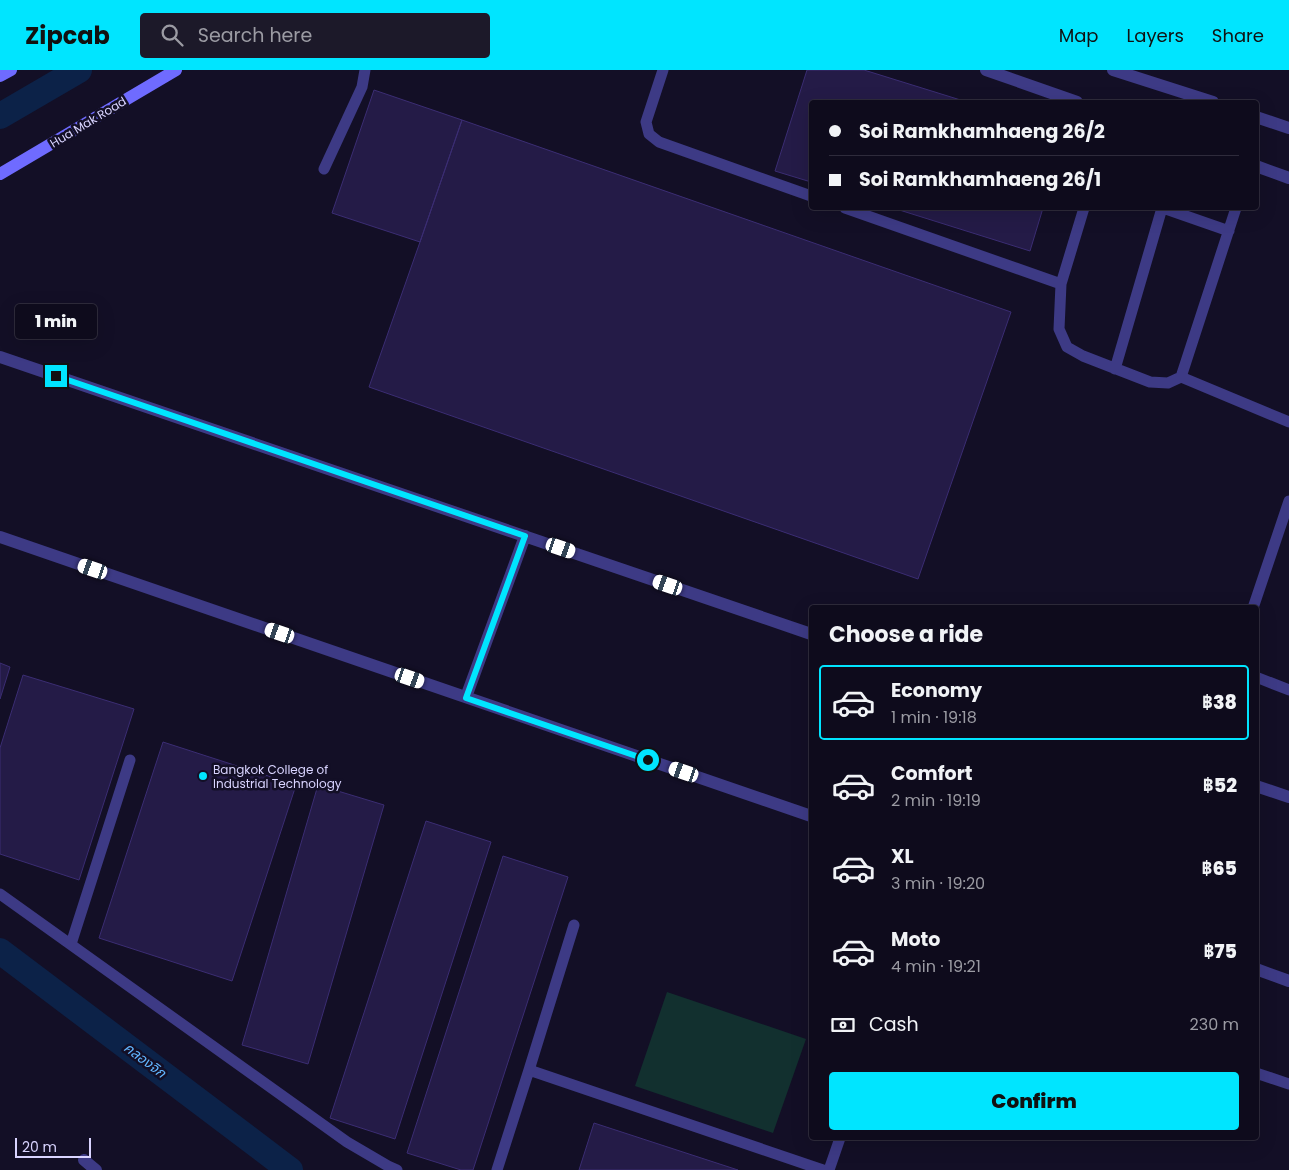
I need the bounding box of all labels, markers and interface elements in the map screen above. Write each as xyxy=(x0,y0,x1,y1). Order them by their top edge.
search box xyxy=(140,13,490,58)
text: Zipcab xyxy=(25,19,110,52)
icon: search xyxy=(158,21,186,49)
text: Search here xyxy=(198,22,312,49)
text: Map xyxy=(1059,23,1099,48)
text: Layers xyxy=(1127,23,1184,48)
text: Share xyxy=(1212,23,1264,48)
street label: Hua Mak Road xyxy=(47,92,129,152)
text: Soi Ramkhamhaeng 26/2 xyxy=(859,118,1105,145)
text: Soi Ramkhamhaeng 26/1 xyxy=(859,166,1101,193)
callout: 1 min xyxy=(15,304,97,338)
text: 1 min xyxy=(35,310,77,333)
route end xyxy=(45,365,67,387)
car xyxy=(544,536,577,560)
car xyxy=(76,557,109,581)
car xyxy=(651,573,684,597)
text: Choose a ride xyxy=(829,619,983,650)
car xyxy=(263,621,296,645)
car xyxy=(393,666,426,690)
text: Economy xyxy=(891,677,982,704)
icon: car xyxy=(831,680,876,725)
text: ฿38 xyxy=(1202,689,1237,716)
text: 1 min · 19:18 xyxy=(891,706,977,729)
route start xyxy=(637,749,659,771)
car xyxy=(667,760,700,784)
text: Comfort xyxy=(891,760,973,787)
place label: Bangkok College of Industrial Technology xyxy=(213,761,342,792)
icon: car xyxy=(831,763,876,808)
marker: Bangkok College of Industrial Technology xyxy=(197,770,209,782)
text: ฿52 xyxy=(1203,772,1237,799)
text: 2 min · 19:19 xyxy=(891,789,981,812)
text: XL xyxy=(891,843,914,870)
icon: car xyxy=(831,846,876,891)
text: ฿65 xyxy=(1201,855,1237,882)
text: 3 min · 19:20 xyxy=(891,872,985,895)
text: Moto xyxy=(891,926,940,953)
icon: car xyxy=(831,929,876,974)
text: ฿75 xyxy=(1204,938,1237,965)
text: 4 min · 19:21 xyxy=(891,955,981,978)
icon: cash xyxy=(829,1011,857,1039)
text: Cash xyxy=(869,1011,919,1038)
text: 230 m xyxy=(1190,1013,1239,1036)
water label: คลองจิก xyxy=(120,1038,171,1083)
button: Confirm xyxy=(829,1072,1239,1130)
scale bar xyxy=(15,1135,91,1158)
text: 20 m xyxy=(22,1137,57,1157)

